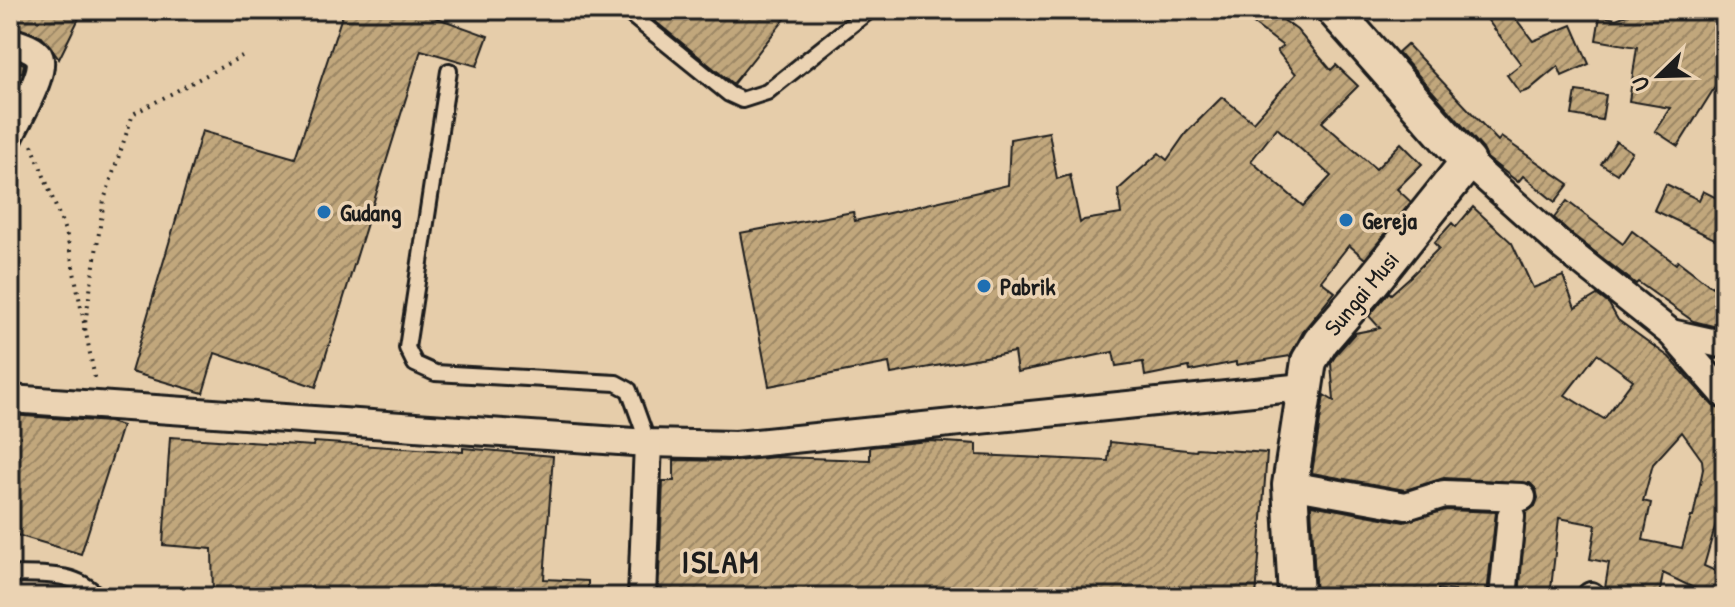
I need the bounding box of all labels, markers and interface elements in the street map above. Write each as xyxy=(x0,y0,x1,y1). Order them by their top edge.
north arrow xyxy=(1619,36,1699,116)
text: U xyxy=(1624,72,1657,95)
place label: Gudang xyxy=(340,196,402,229)
marker: Gudang xyxy=(315,203,333,221)
place label: Gereja xyxy=(1362,204,1418,236)
marker: Gereja xyxy=(1337,211,1355,229)
street label: Sungai Musi xyxy=(1316,244,1406,342)
place label: Pabrik xyxy=(1000,270,1055,302)
marker: Pabrik xyxy=(975,277,993,295)
district label: ISLAM xyxy=(682,540,760,583)

